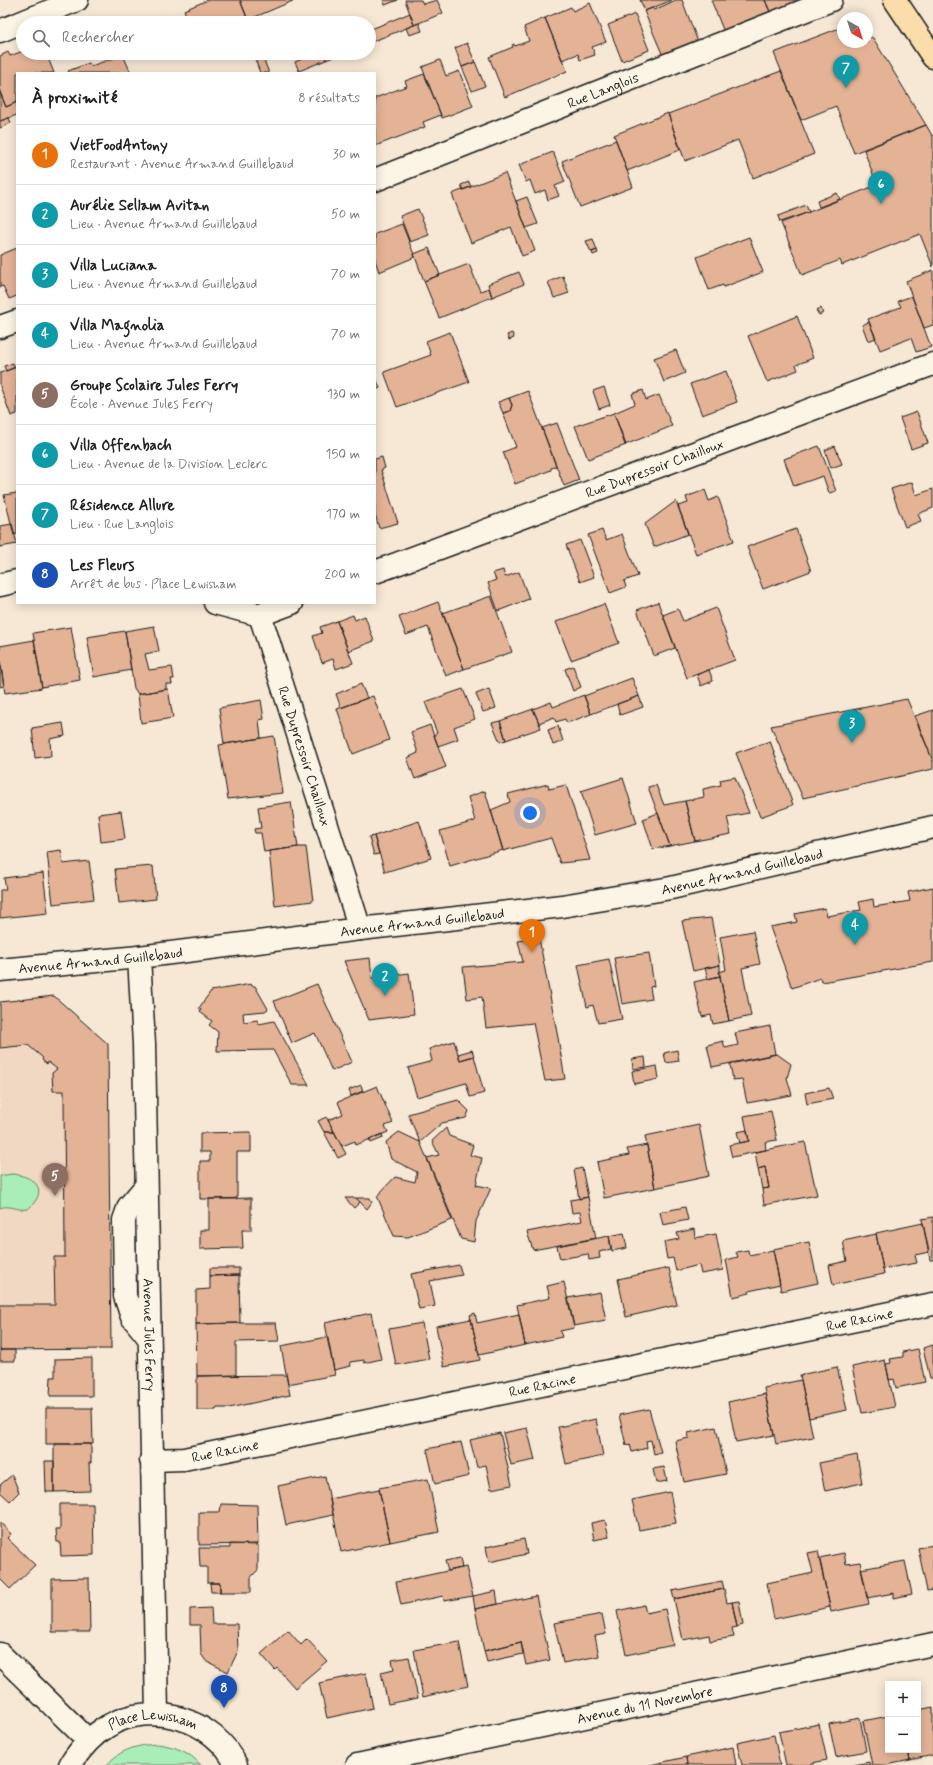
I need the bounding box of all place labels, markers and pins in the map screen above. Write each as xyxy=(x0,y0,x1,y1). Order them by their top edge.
pin: 7 xyxy=(833,55,859,88)
pin: 6 xyxy=(868,171,894,204)
pin: 3 xyxy=(839,710,865,743)
pin: 4 xyxy=(842,912,868,945)
pin: 1 xyxy=(519,919,545,952)
pin: 2 xyxy=(372,963,398,996)
pin: 5 xyxy=(42,1163,68,1196)
pin: 8 xyxy=(211,1675,237,1708)

